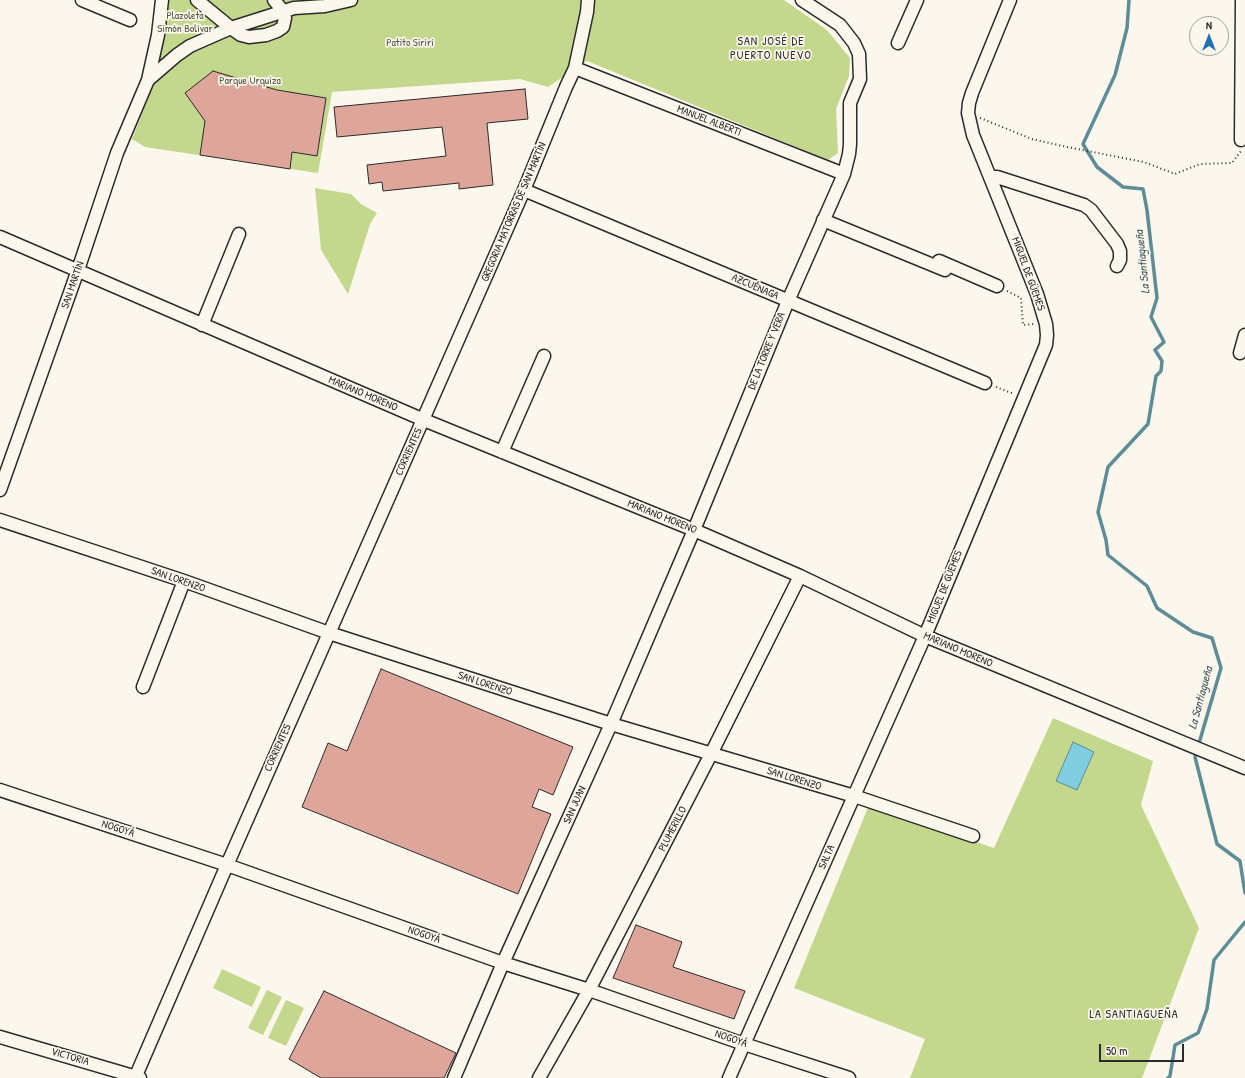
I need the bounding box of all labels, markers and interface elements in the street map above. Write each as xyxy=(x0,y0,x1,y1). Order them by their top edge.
park label: Plazoleta Simón Bolívar xyxy=(157,9,213,35)
north arrow xyxy=(1189,16,1229,56)
text: N xyxy=(1206,18,1212,32)
district label: SAN JOSÉ DE PUERTO NUEVO xyxy=(730,35,812,63)
park label: Patito Sirirí xyxy=(386,36,434,50)
park label: Parque Urquiza xyxy=(219,74,281,88)
street label: MANUEL ALBERTI xyxy=(675,103,743,139)
street label: GREGORIA MATORRAS DE SAN MARTÍN xyxy=(479,140,549,284)
water label: La Santiagueña xyxy=(1132,229,1154,295)
street label: MIGUEL DE GÜEMES xyxy=(1009,235,1047,313)
street label: SAN MARTÍN xyxy=(59,260,87,310)
street label: AZCUÉNAGA xyxy=(730,271,780,303)
street label: DE LA TORRE Y VERA xyxy=(746,310,788,392)
street label: MARIANO MORENO xyxy=(326,373,400,415)
street label: CORRIENTES xyxy=(393,426,425,478)
street label: MARIANO MORENO xyxy=(625,497,699,537)
street label: MIGUEL DE GÜEMES xyxy=(924,549,966,625)
street label: SAN LORENZO xyxy=(149,565,207,595)
street label: MARIANO MORENO xyxy=(921,629,995,671)
water label: La Santiagueña xyxy=(1186,665,1216,731)
street label: SAN LORENZO xyxy=(456,669,514,699)
street label: CORRIENTES xyxy=(262,722,294,774)
street label: SAN LORENZO xyxy=(765,764,823,794)
street label: SAN JUAN xyxy=(561,784,589,826)
street label: PLUMERILLO xyxy=(656,804,690,854)
street label: NOGOYÁ xyxy=(100,818,136,840)
street label: SALTA xyxy=(816,843,838,871)
street label: NOGOYÁ xyxy=(406,923,442,947)
district label: LA SANTIAGUEÑA xyxy=(1089,1008,1179,1022)
street label: NOGOYÁ xyxy=(713,1027,749,1051)
scale bar xyxy=(1101,1036,1186,1062)
text: 50 m xyxy=(1106,1042,1127,1059)
street label: VICTORIA xyxy=(49,1045,91,1069)

